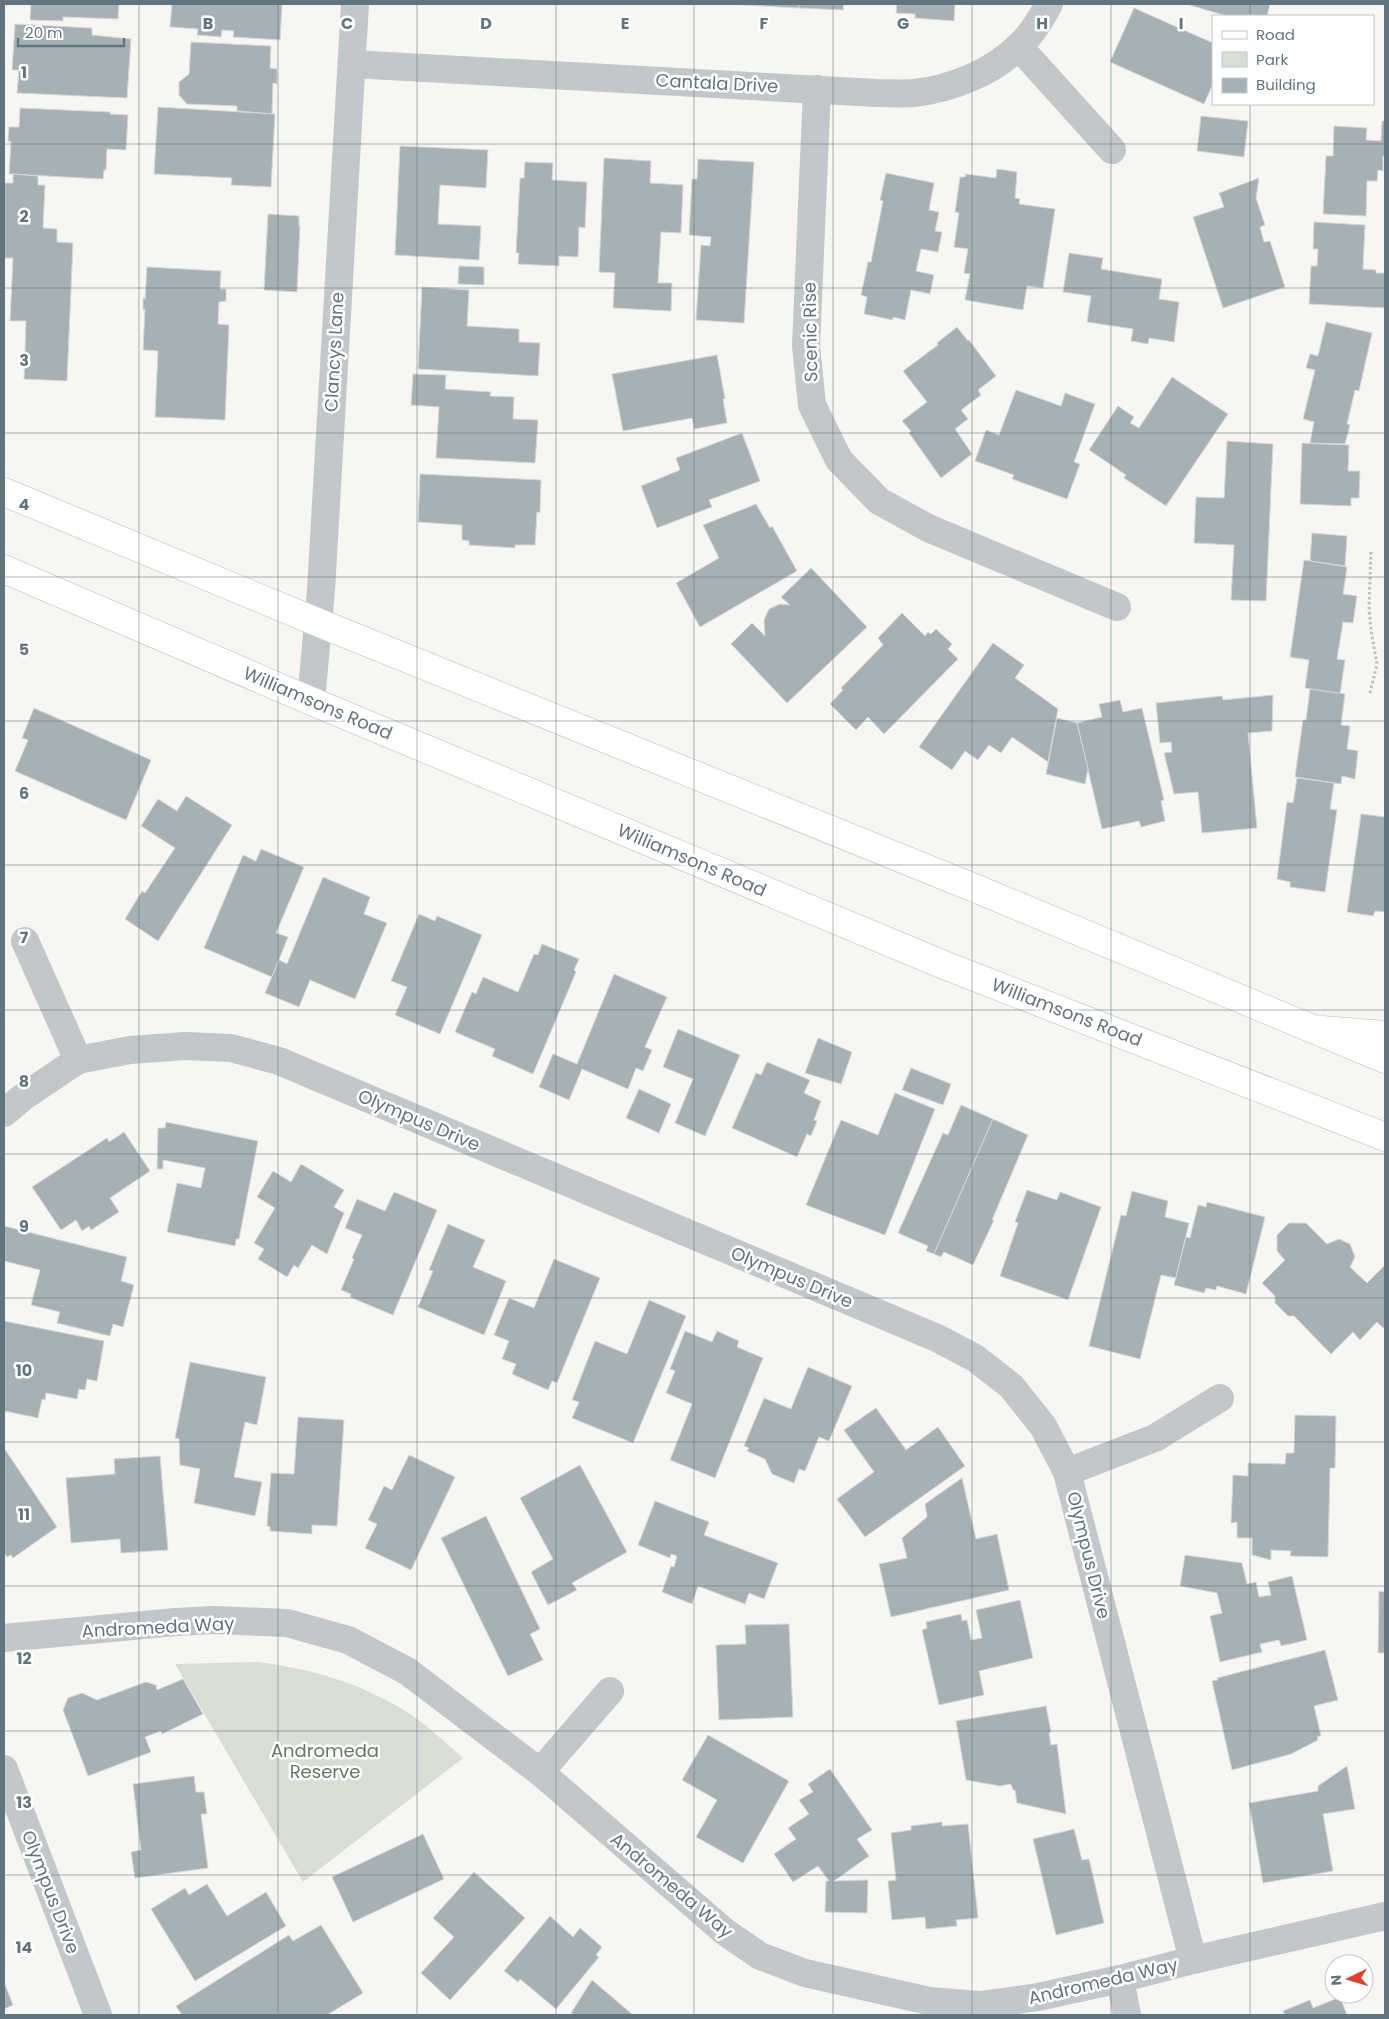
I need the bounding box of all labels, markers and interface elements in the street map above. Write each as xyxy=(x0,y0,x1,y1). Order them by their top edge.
text: B xyxy=(203,12,213,35)
text: C xyxy=(341,12,353,35)
text: D xyxy=(480,12,492,35)
text: E xyxy=(621,12,629,35)
text: F xyxy=(760,12,769,35)
text: G xyxy=(897,12,909,35)
text: H xyxy=(1036,12,1048,35)
text: I xyxy=(1179,12,1183,35)
scale bar xyxy=(18,15,124,47)
legend xyxy=(1212,15,1374,105)
text: 20 m xyxy=(25,22,63,43)
text: Road xyxy=(1256,24,1295,45)
text: Park xyxy=(1256,49,1288,70)
text: 1 xyxy=(21,61,27,84)
street label: Cantala Drive xyxy=(655,67,779,99)
text: Building xyxy=(1256,74,1316,95)
text: 2 xyxy=(19,205,29,228)
street label: Scenic Rise xyxy=(797,282,823,382)
street label: Clancys Lane xyxy=(318,291,350,413)
text: 3 xyxy=(19,349,29,372)
text: 4 xyxy=(19,493,30,516)
text: 5 xyxy=(19,638,29,661)
street label: Williamsons Road xyxy=(240,660,396,746)
text: 6 xyxy=(19,782,29,805)
street label: Williamsons Road xyxy=(614,817,770,903)
text: 7 xyxy=(20,926,29,949)
street label: Williamsons Road xyxy=(988,972,1146,1052)
text: 8 xyxy=(19,1070,29,1093)
street label: Olympus Drive xyxy=(354,1083,484,1157)
text: 9 xyxy=(19,1215,29,1238)
street label: Olympus Drive xyxy=(727,1240,857,1314)
text: 10 xyxy=(16,1359,32,1382)
street label: Olympus Drive xyxy=(1061,1489,1117,1621)
text: 11 xyxy=(18,1503,30,1526)
street label: Andromeda Way xyxy=(81,1611,235,1643)
text: 12 xyxy=(16,1647,32,1670)
park label: Andromeda Reserve xyxy=(271,1738,379,1784)
text: 13 xyxy=(16,1791,32,1814)
street label: Andromeda Way xyxy=(605,1826,739,1944)
street label: Olympus Drive xyxy=(16,1827,86,1957)
text: 14 xyxy=(16,1936,33,1959)
street label: Andromeda Way xyxy=(1026,1952,1180,2010)
north arrow xyxy=(1324,1954,1374,2004)
text: N xyxy=(1326,1974,1346,1986)

